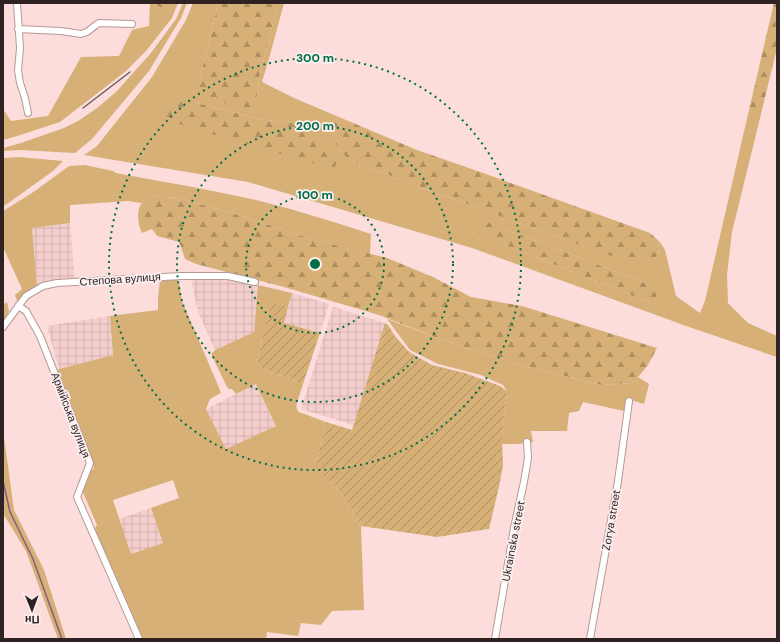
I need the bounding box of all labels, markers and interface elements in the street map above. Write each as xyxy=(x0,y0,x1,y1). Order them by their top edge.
text: 300 m xyxy=(296,50,334,66)
text: 200 m xyxy=(296,118,334,134)
text: 100 m xyxy=(297,187,333,203)
centre of rings xyxy=(308,257,322,271)
street label: Степова вулиця xyxy=(79,269,161,289)
street label: Армійська вулиця xyxy=(48,370,94,460)
street label: Zorya street xyxy=(599,489,623,551)
street label: Ukrainska street xyxy=(498,500,528,582)
north arrow xyxy=(12,590,52,630)
text: Пн xyxy=(25,613,40,627)

